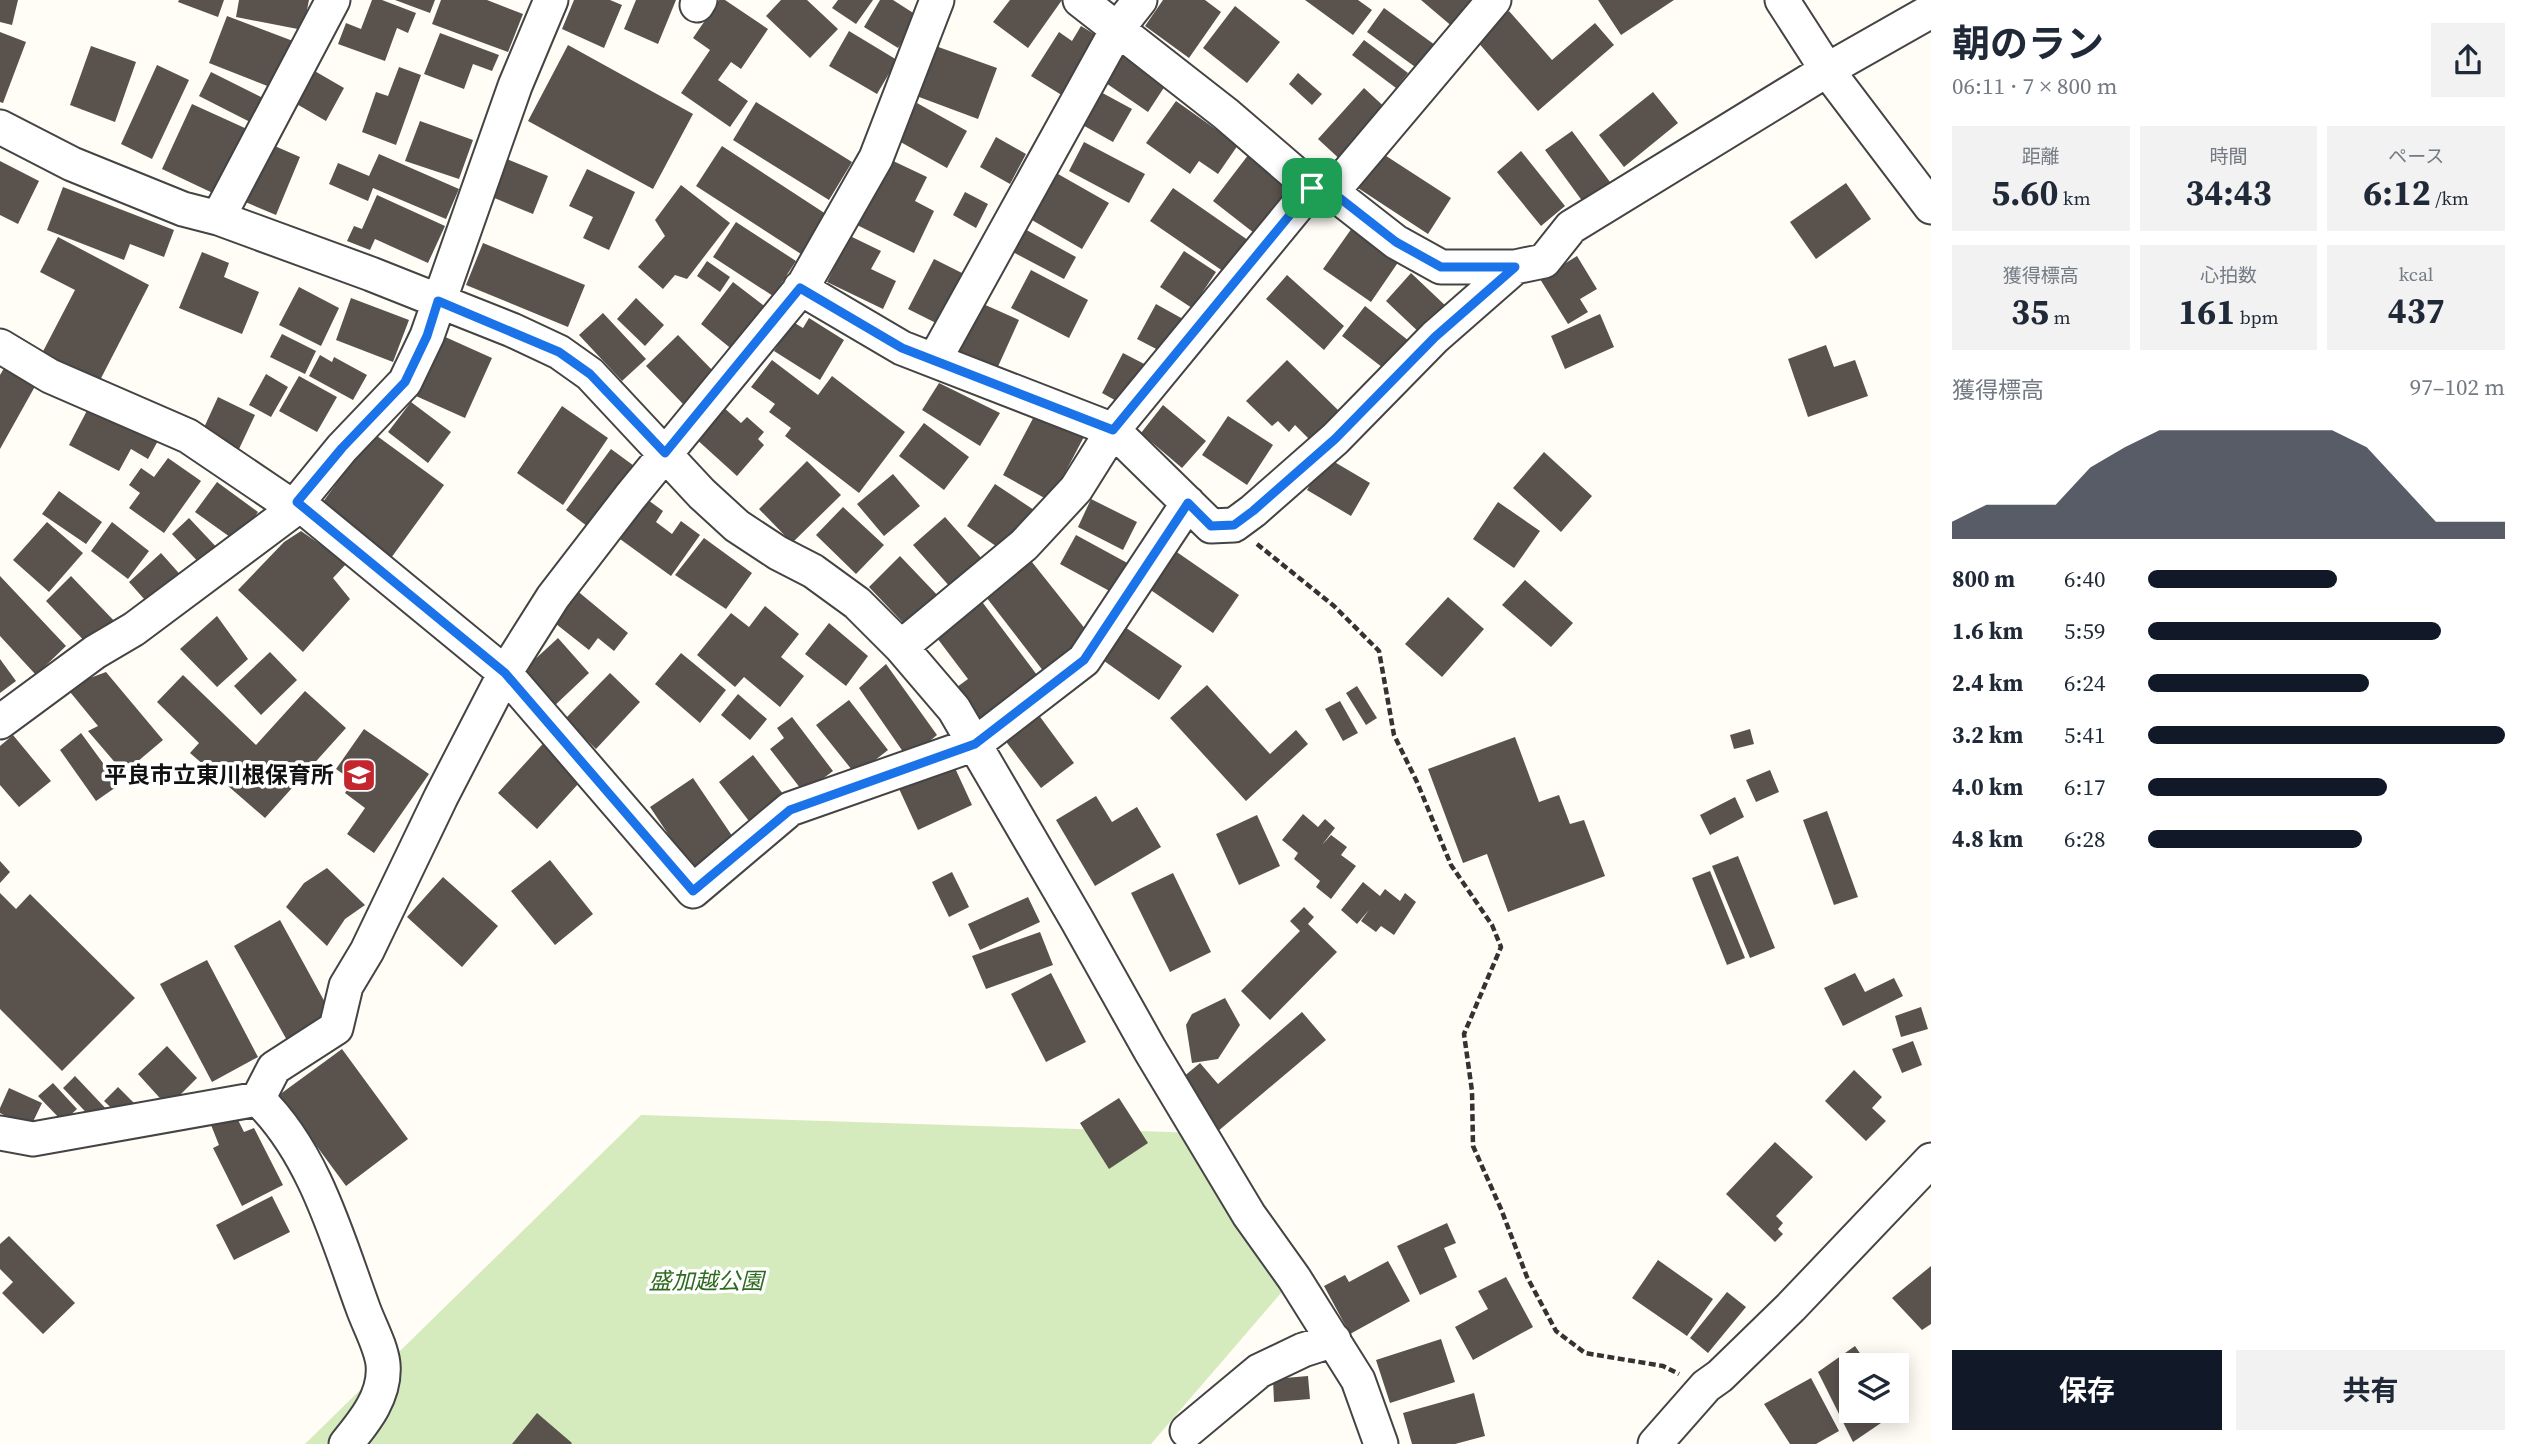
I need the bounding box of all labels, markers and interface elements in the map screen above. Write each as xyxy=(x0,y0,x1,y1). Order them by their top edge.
text: 朝のラン xyxy=(1952,18,2104,70)
button: share xyxy=(2431,23,2505,97)
text: 06:11 · 7 × 800 m xyxy=(1952,70,2118,102)
text: 距離 xyxy=(2022,143,2060,169)
text: 時間 xyxy=(2209,143,2248,169)
text: ペース xyxy=(2388,143,2444,169)
pin xyxy=(1282,158,1342,218)
icon: arrive xyxy=(1293,169,1331,207)
text: 5.60 xyxy=(1991,169,2059,217)
text: 34:43 xyxy=(2185,169,2272,217)
text: 6:12 xyxy=(2363,169,2431,217)
text: km xyxy=(2059,185,2091,211)
text: /km xyxy=(2431,185,2469,211)
text: kcal xyxy=(2399,261,2433,287)
text: 獲得標高 xyxy=(2003,262,2079,288)
text: 心拍数 xyxy=(2200,262,2257,288)
text: 437 xyxy=(2388,287,2445,335)
text: 35 xyxy=(2011,288,2049,336)
text: 161 xyxy=(2178,288,2235,336)
text: m xyxy=(2049,304,2071,330)
text: bpm xyxy=(2235,304,2279,330)
text: 97–102 m xyxy=(2410,371,2505,403)
text: 獲得標高 xyxy=(1952,374,2044,406)
text: 800 m xyxy=(1952,563,2015,595)
text: 6:40 xyxy=(2064,563,2105,595)
text: 1.6 km xyxy=(1952,615,2023,647)
text: 5:59 xyxy=(2064,615,2105,647)
text: 2.4 km xyxy=(1952,667,2023,699)
text: 6:24 xyxy=(2064,667,2105,699)
text: 3.2 km xyxy=(1952,719,2023,751)
text: 5:41 xyxy=(2064,719,2105,751)
school or university icon: 平良市立東川根保育所 xyxy=(340,756,378,794)
place label: 平良市立東川根保育所 xyxy=(104,759,334,791)
text: 4.0 km xyxy=(1952,771,2023,803)
text: 6:17 xyxy=(2064,771,2105,803)
text: 4.8 km xyxy=(1952,823,2023,855)
text: 6:28 xyxy=(2064,823,2105,855)
park label: 盛加越公園 xyxy=(649,1265,767,1297)
button: 保存 xyxy=(1952,1350,2222,1430)
button: 共有 xyxy=(2236,1350,2505,1430)
map controls xyxy=(1839,1353,1909,1423)
button: layers xyxy=(1839,1353,1909,1423)

